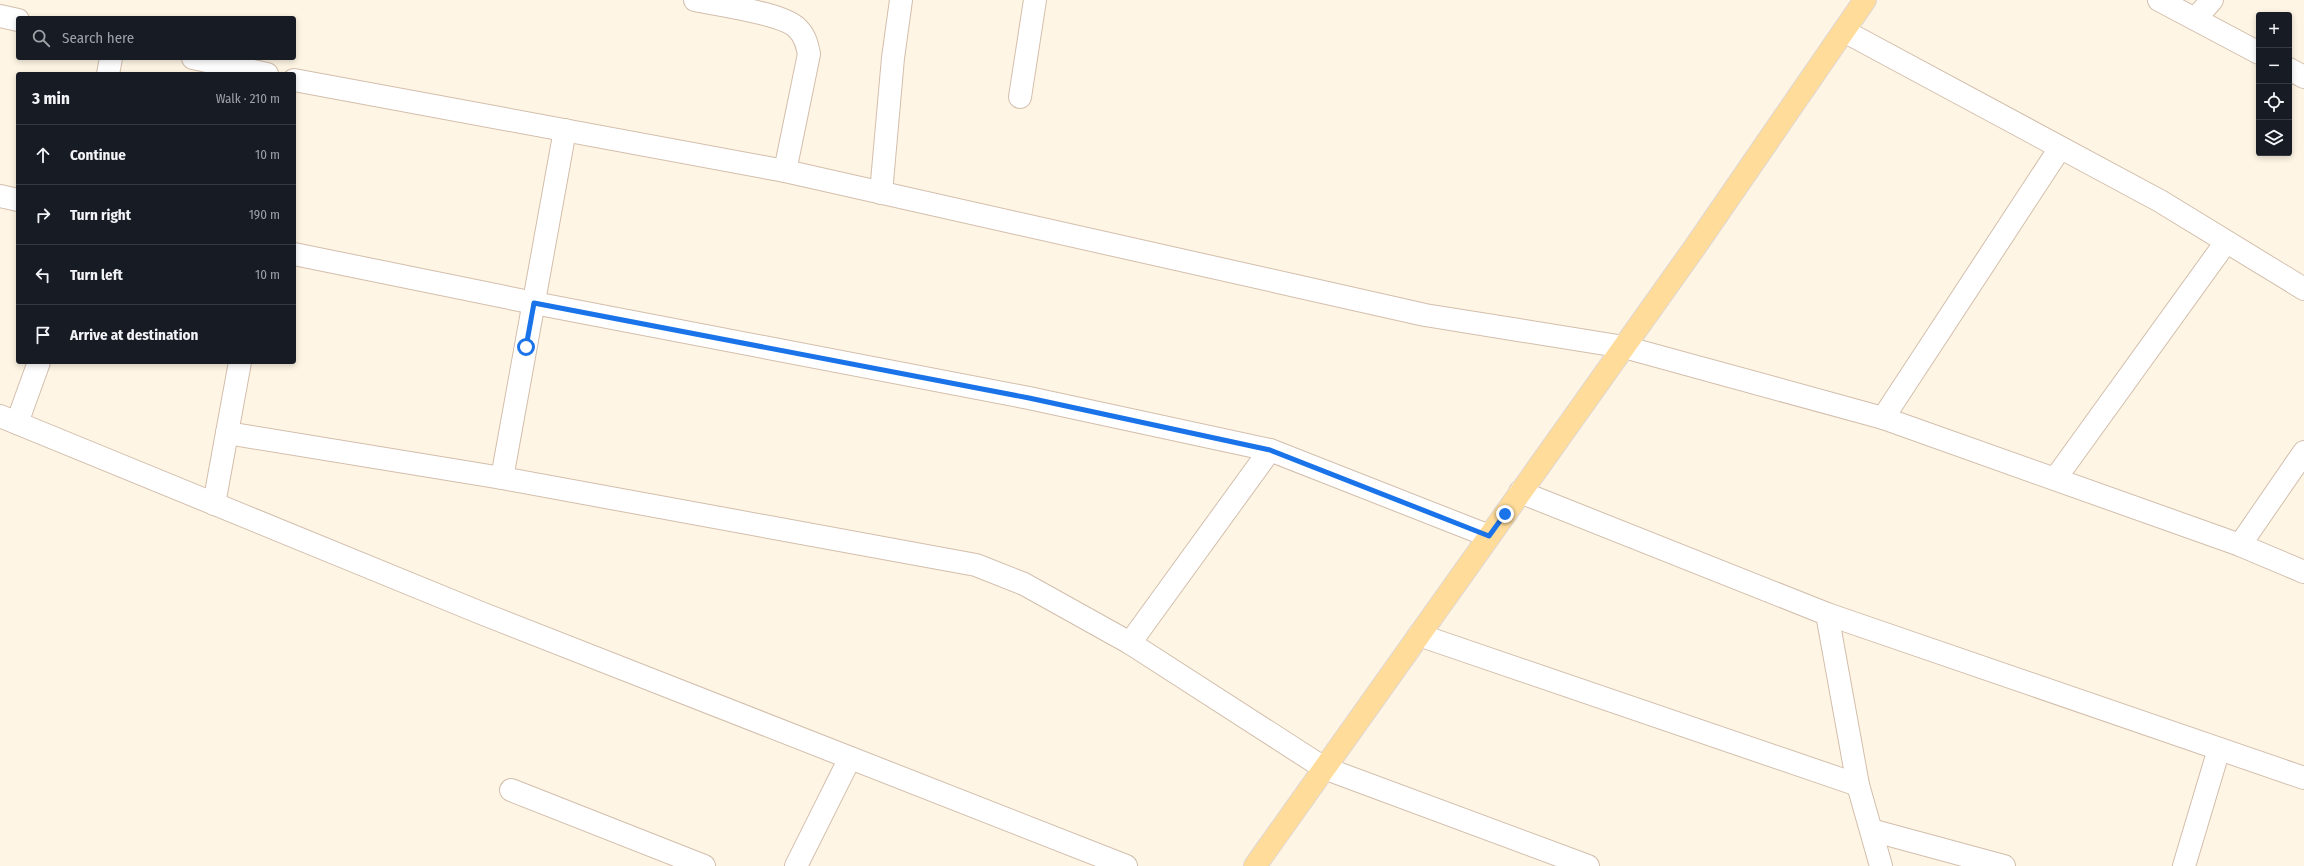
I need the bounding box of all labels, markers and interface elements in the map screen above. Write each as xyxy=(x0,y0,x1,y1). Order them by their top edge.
map controls xyxy=(2256,12,2292,156)
button: + xyxy=(2256,12,2292,48)
search box xyxy=(16,16,296,60)
icon: search xyxy=(30,27,52,49)
text: Search here xyxy=(62,29,134,47)
button: − xyxy=(2256,48,2292,84)
button: locate xyxy=(2256,84,2292,120)
text: 3 min xyxy=(32,88,70,109)
text: Walk · 210 m xyxy=(216,91,280,106)
button: layers xyxy=(2256,120,2292,156)
icon: ahead xyxy=(32,144,54,166)
text: Continue xyxy=(70,146,126,164)
text: 10 m xyxy=(255,147,280,162)
icon: right xyxy=(32,204,54,226)
text: Turn right xyxy=(70,206,131,224)
text: 190 m xyxy=(249,207,280,222)
icon: left xyxy=(32,264,54,286)
text: Turn left xyxy=(70,266,123,284)
text: 10 m xyxy=(255,267,280,282)
icon: arrive xyxy=(32,324,54,346)
text: Arrive at destination xyxy=(70,326,198,344)
route start xyxy=(517,338,535,356)
route end xyxy=(1496,505,1514,523)

